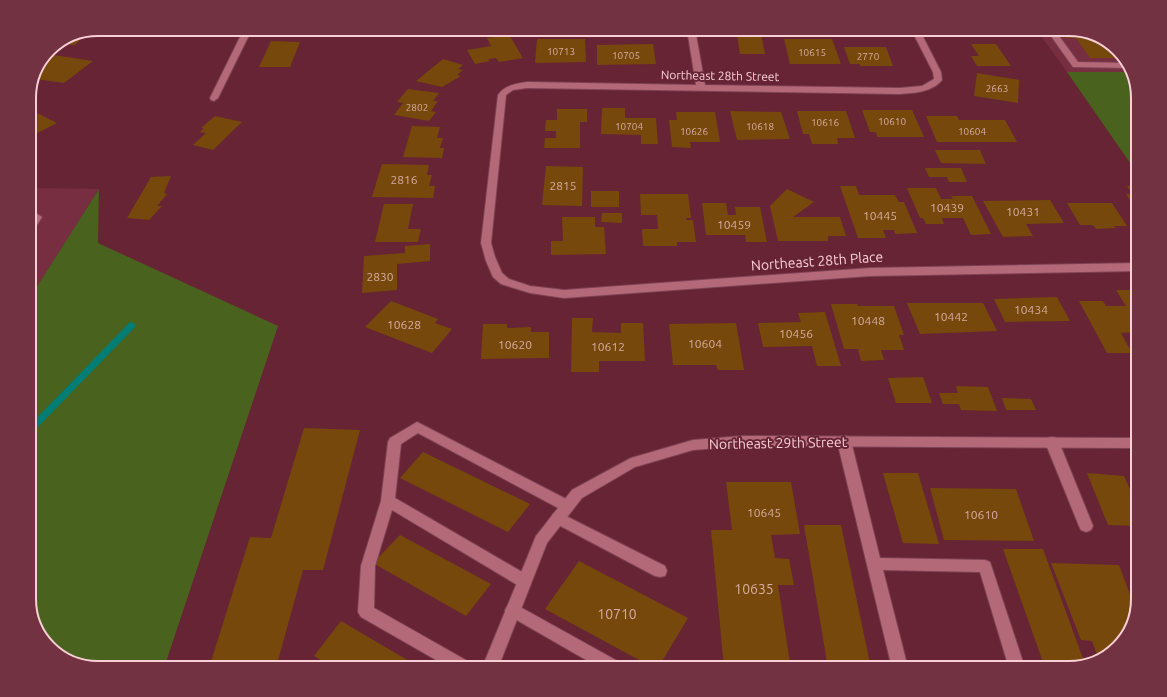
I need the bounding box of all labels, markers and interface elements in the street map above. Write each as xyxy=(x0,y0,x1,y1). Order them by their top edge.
house number: 10713 xyxy=(547,46,575,57)
house number: 10615 xyxy=(798,47,826,58)
house number: 10705 xyxy=(612,50,640,61)
house number: 2770 xyxy=(857,51,880,62)
street label: Northeast 28th Street xyxy=(661,68,780,83)
house number: 2663 xyxy=(986,83,1008,94)
house number: 2802 xyxy=(406,102,428,113)
house number: 10610 xyxy=(878,116,906,127)
house number: 10616 xyxy=(811,117,839,128)
house number: 10704 xyxy=(615,121,643,132)
house number: 10618 xyxy=(746,121,774,132)
house number: 10626 xyxy=(680,126,708,137)
house number: 10604 xyxy=(958,126,986,137)
house number: 2816 xyxy=(390,173,418,186)
house number: 2815 xyxy=(549,179,577,192)
house number: 10439 xyxy=(930,201,964,214)
house number: 10431 xyxy=(1006,205,1040,218)
house number: 10445 xyxy=(863,209,897,222)
house number: 10459 xyxy=(717,218,751,231)
street label: Northeast 28th Place xyxy=(750,248,884,274)
house number: 2830 xyxy=(366,270,394,283)
house number: 10434 xyxy=(1014,303,1048,316)
house number: 10442 xyxy=(934,310,968,323)
house number: 10448 xyxy=(851,314,885,327)
house number: 10628 xyxy=(387,318,421,331)
house number: 10456 xyxy=(779,327,813,340)
house number: 10604 xyxy=(688,337,722,350)
house number: 10620 xyxy=(498,338,532,351)
house number: 10612 xyxy=(591,340,625,353)
street label: Northeast 29th Street xyxy=(709,434,848,452)
house number: 10645 xyxy=(747,506,781,519)
house number: 10610 xyxy=(964,508,998,521)
house number: 10635 xyxy=(734,581,774,597)
house number: 10710 xyxy=(597,606,637,622)

